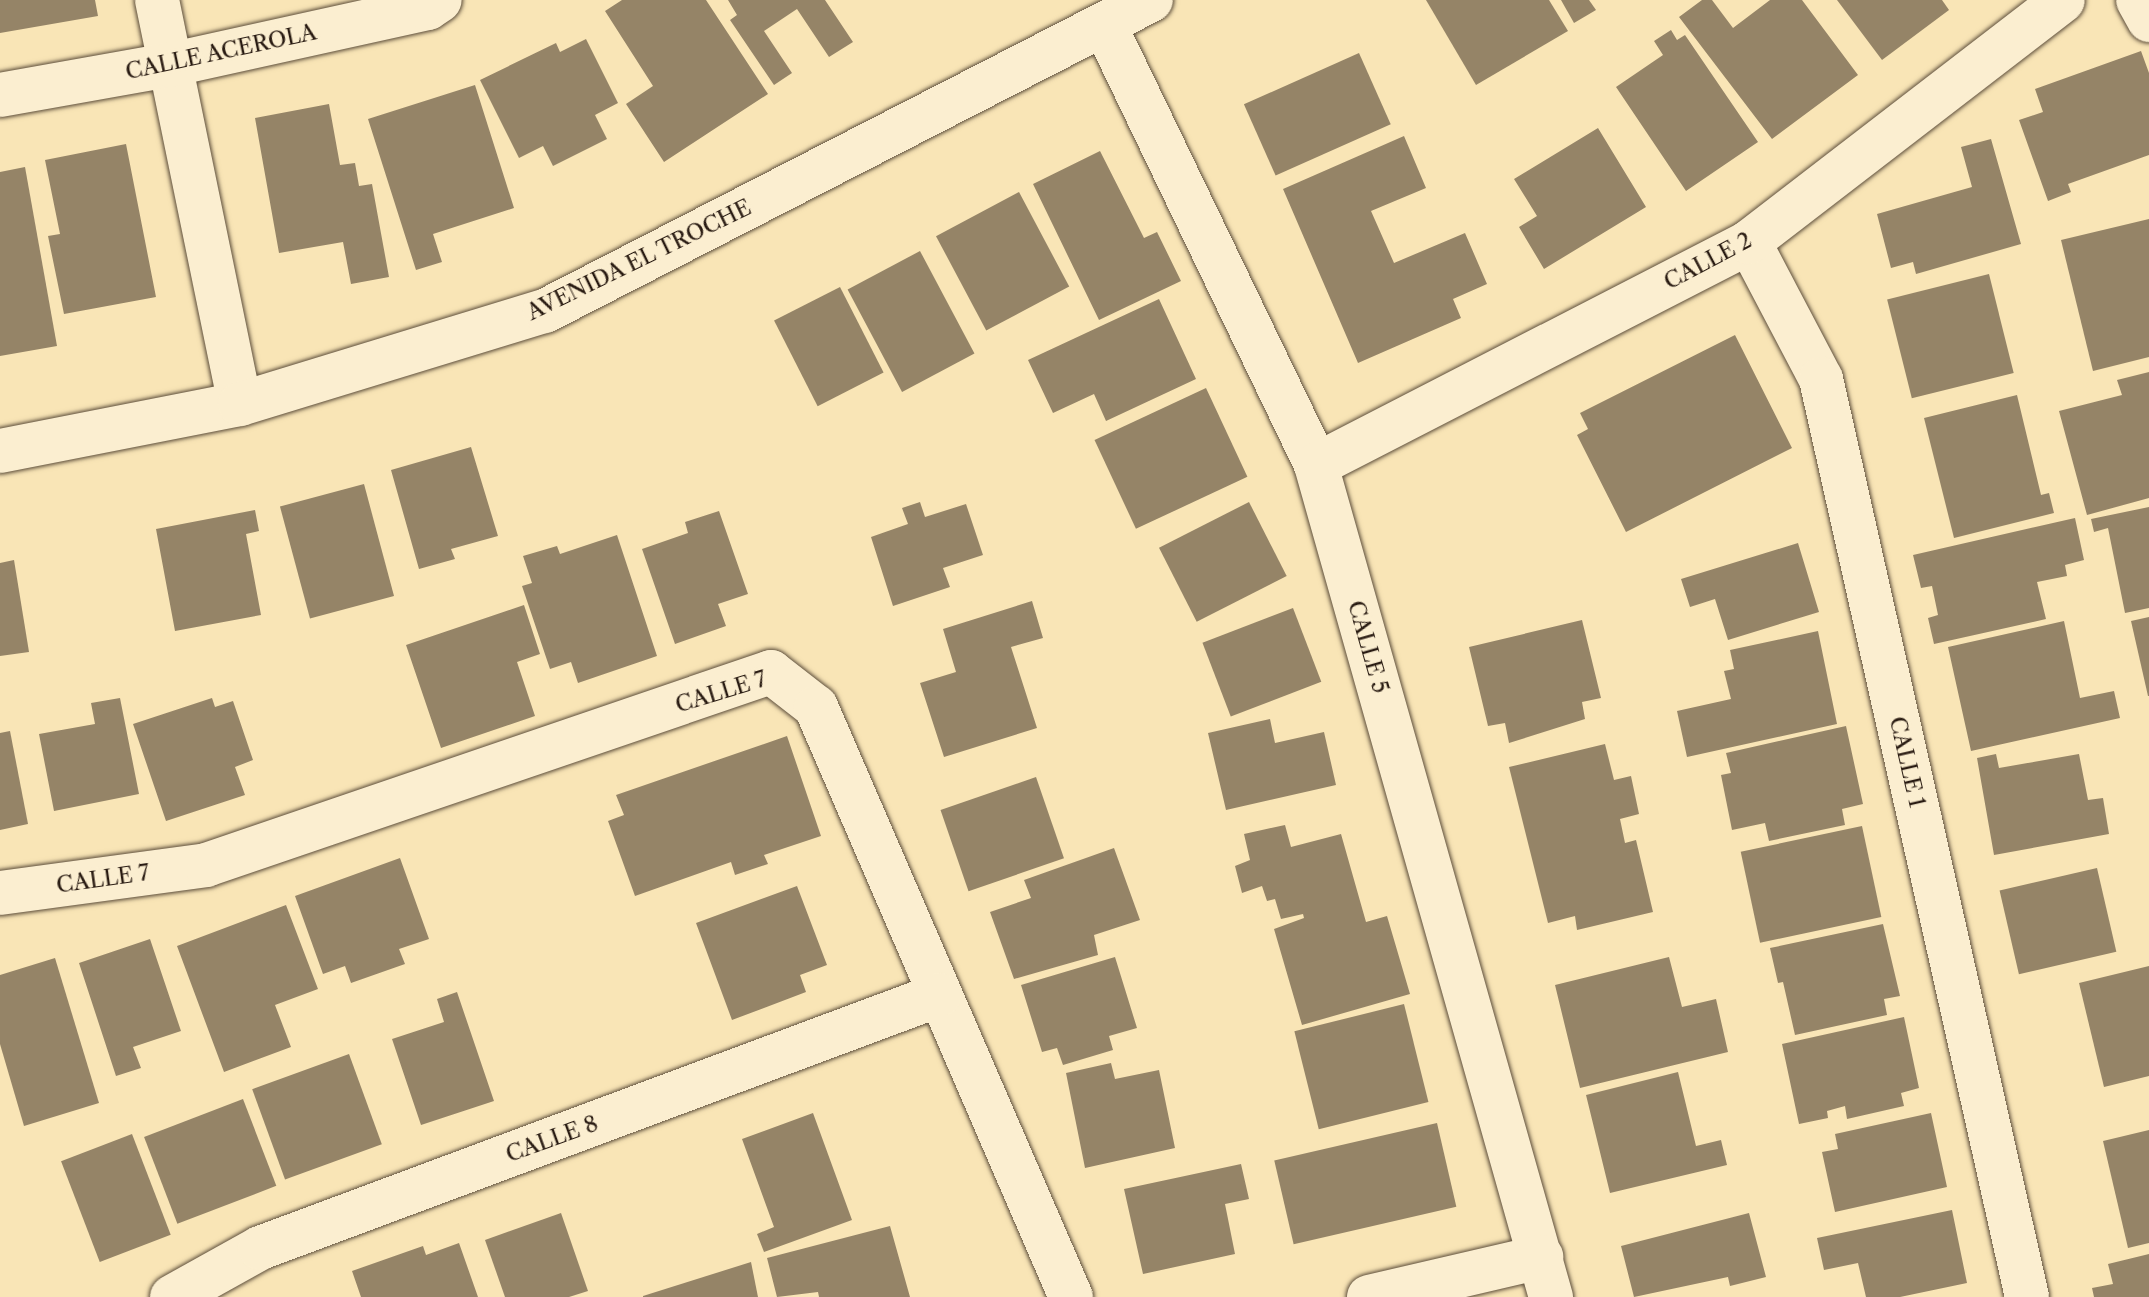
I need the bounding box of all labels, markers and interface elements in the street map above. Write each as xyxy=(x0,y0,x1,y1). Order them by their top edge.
street label: CALLE ACEROLA xyxy=(123,19,319,85)
street label: AVENIDA EL TROCHE xyxy=(522,194,756,326)
street label: CALLE 2 xyxy=(1660,227,1756,295)
street label: CALLE 5 xyxy=(1342,598,1394,696)
street label: CALLE 7 xyxy=(672,666,770,718)
street label: CALLE 1 xyxy=(1884,714,1930,810)
street label: CALLE 7 xyxy=(55,859,151,899)
street label: CALLE 8 xyxy=(502,1110,602,1168)

